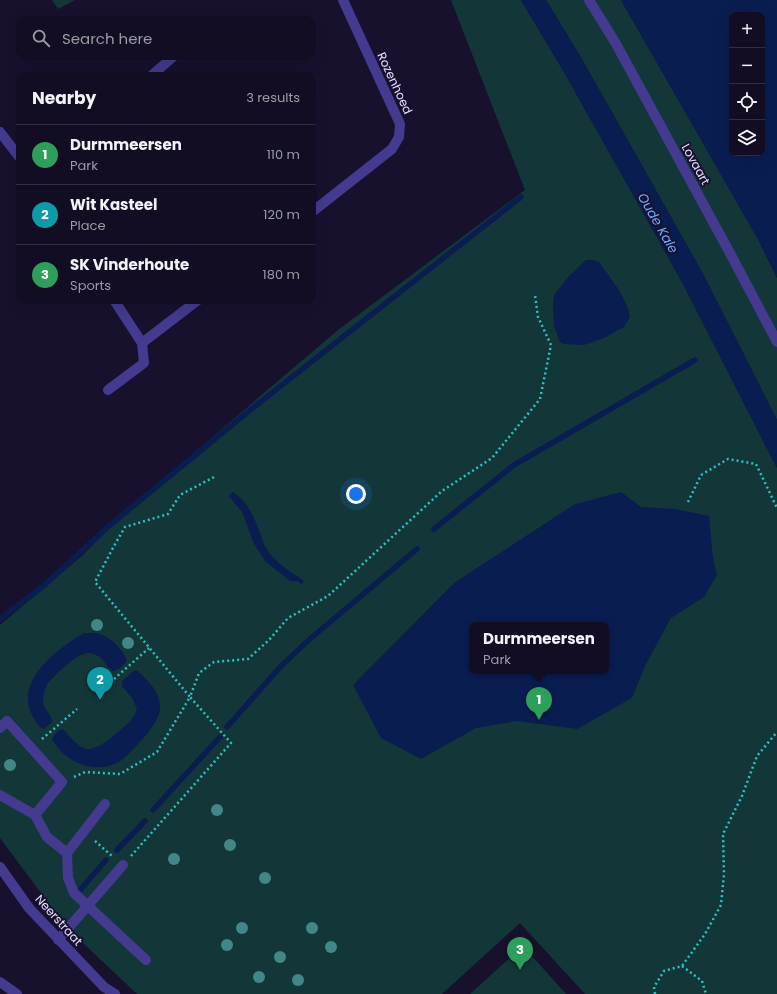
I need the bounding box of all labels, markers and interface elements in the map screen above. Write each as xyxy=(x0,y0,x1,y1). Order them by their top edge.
map controls xyxy=(729,12,765,156)
button: + xyxy=(729,12,765,48)
search box xyxy=(16,16,316,60)
icon: search xyxy=(30,27,52,49)
text: Search here xyxy=(62,28,152,49)
button: − xyxy=(729,48,765,84)
street label: Rozenhoed xyxy=(373,49,417,117)
button: locate xyxy=(729,84,765,120)
text: Nearby xyxy=(32,86,96,110)
text: 3 results xyxy=(246,88,300,107)
button: layers xyxy=(729,120,765,156)
text: Durmmeersen xyxy=(70,134,182,155)
street label: Lovaart xyxy=(678,140,714,188)
text: 1 xyxy=(43,145,47,164)
text: 110 m xyxy=(267,145,300,164)
text: Park xyxy=(70,156,98,175)
water label: Oude Kale xyxy=(633,189,683,257)
text: Wit Kasteel xyxy=(70,194,157,215)
text: 2 xyxy=(41,205,49,224)
text: 120 m xyxy=(263,205,300,224)
text: Place xyxy=(70,216,105,235)
text: SK Vinderhoute xyxy=(70,254,189,275)
text: 3 xyxy=(41,265,49,284)
text: 180 m xyxy=(263,265,300,284)
text: Sports xyxy=(70,276,111,295)
your location xyxy=(346,484,366,504)
popup xyxy=(469,622,609,674)
text: Durmmeersen xyxy=(483,628,595,649)
text: Park xyxy=(483,650,511,669)
pin: 2 xyxy=(87,667,113,700)
pin: 1 xyxy=(526,687,552,720)
street label: Neerstraat xyxy=(31,891,87,949)
pin: 3 xyxy=(507,937,533,970)

